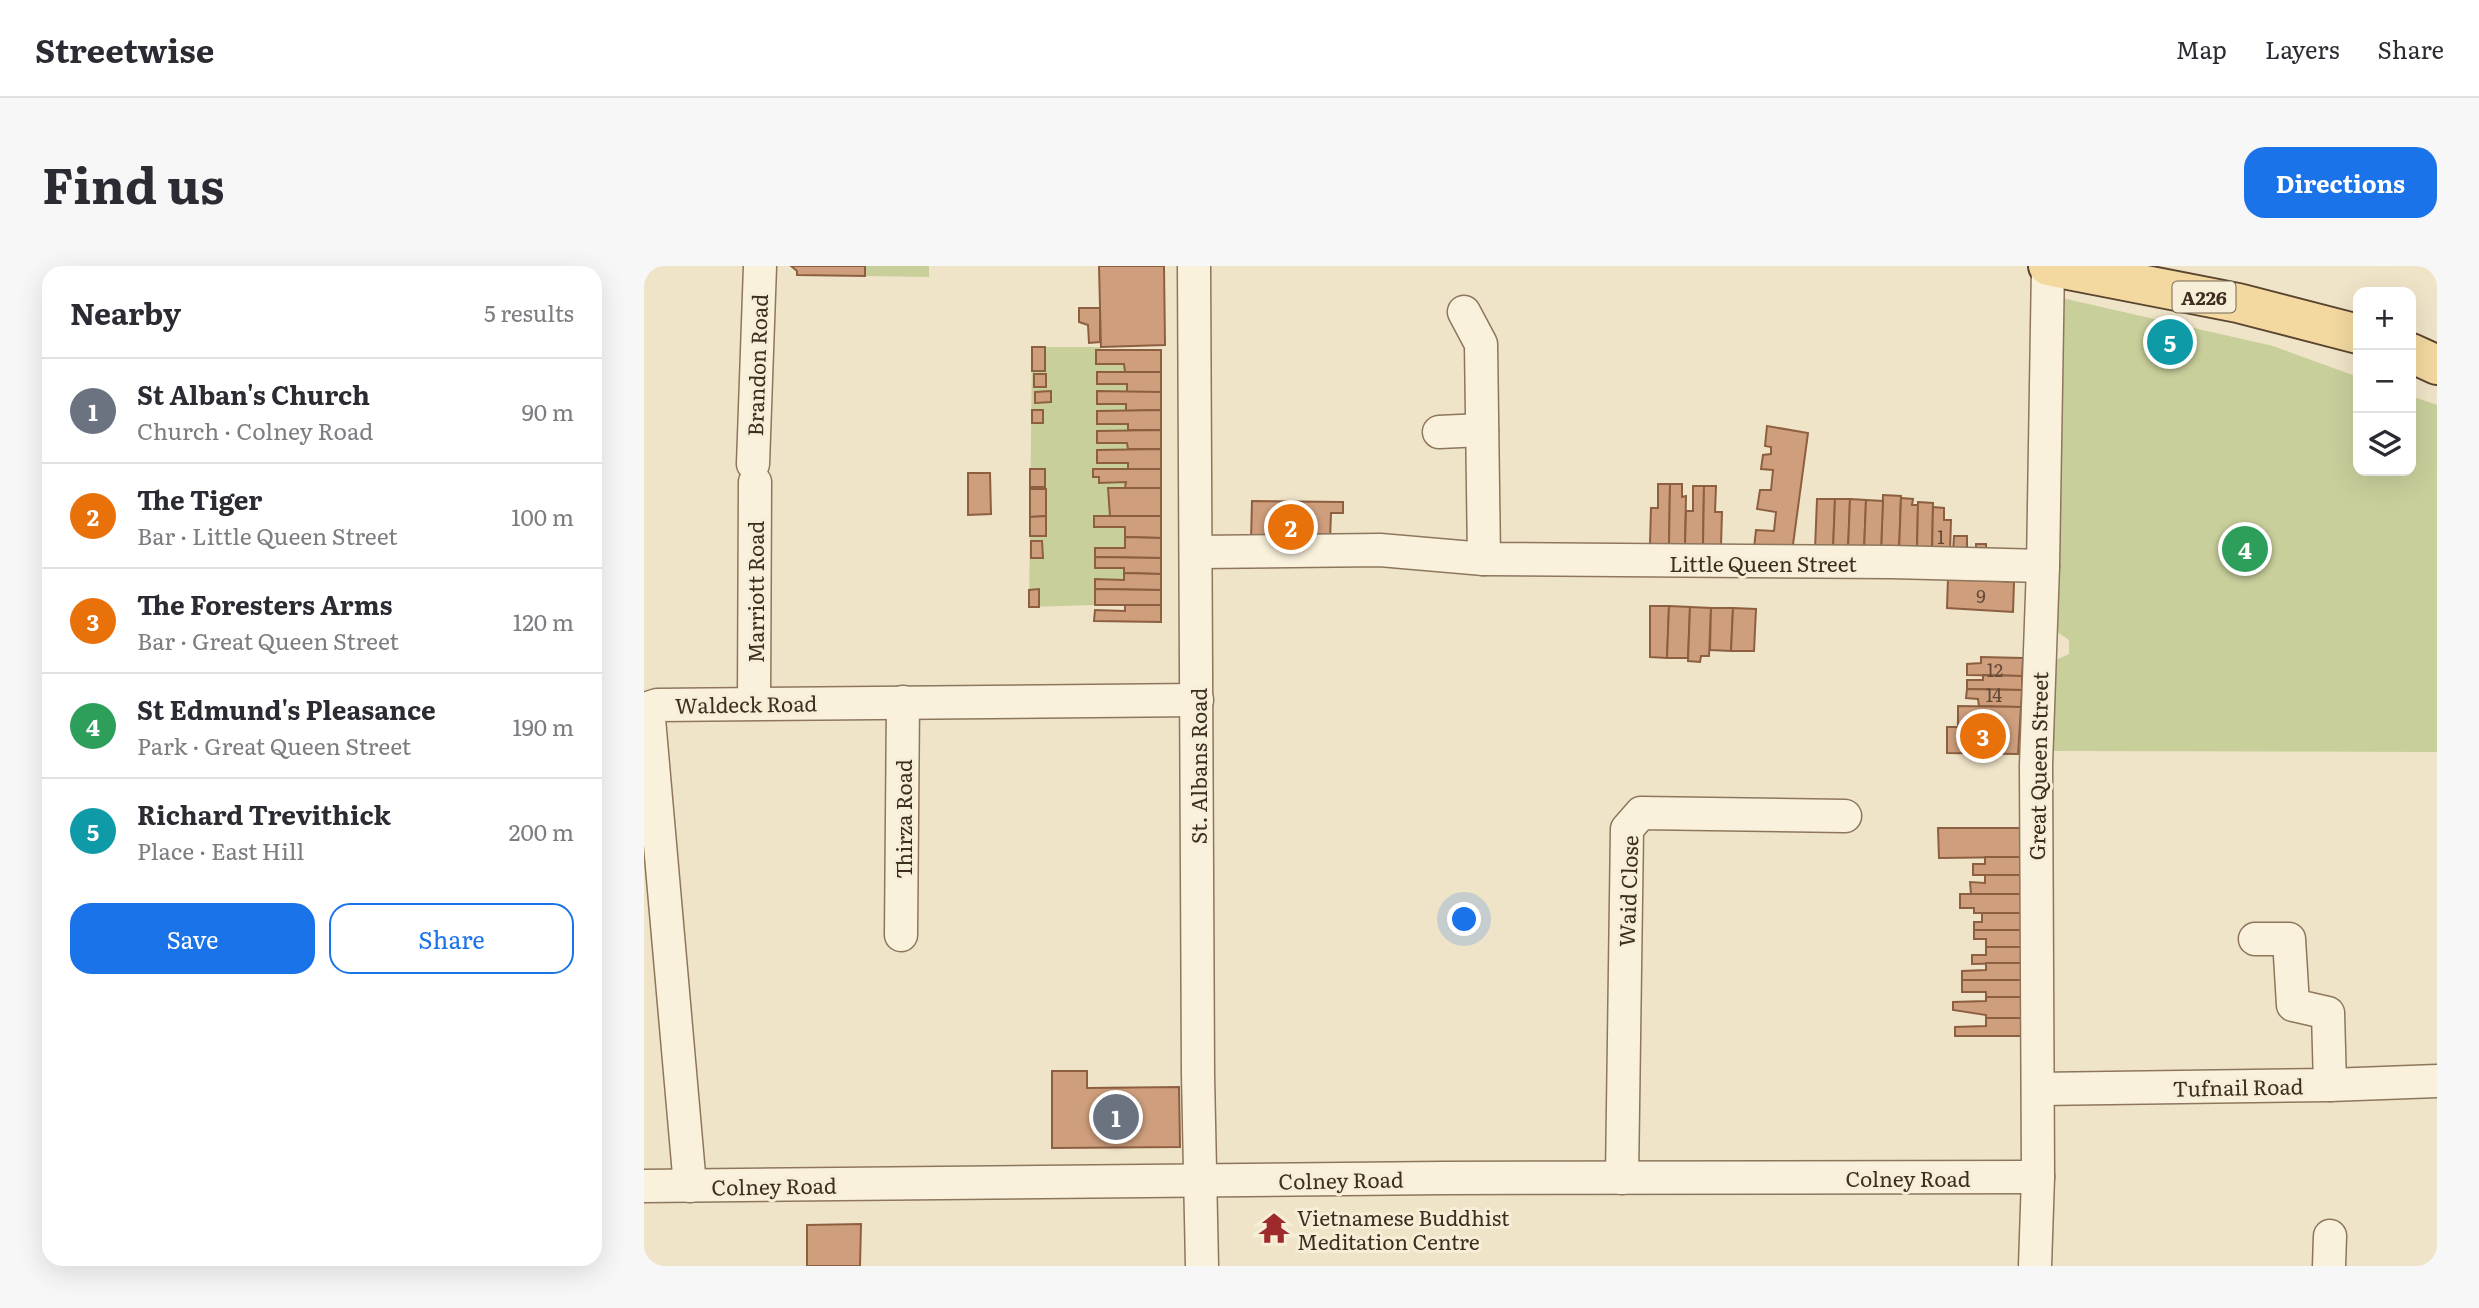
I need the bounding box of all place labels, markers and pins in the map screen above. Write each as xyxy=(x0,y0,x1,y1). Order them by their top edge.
pin: 5 xyxy=(2147,316,2193,368)
pin: 2 xyxy=(1268,501,1314,553)
pin: 4 xyxy=(2222,523,2268,575)
pin: 3 xyxy=(1960,710,2006,762)
pin: 1 xyxy=(1093,1091,1139,1143)
place label: Vietnamese Buddhist Meditation Centre xyxy=(1297,1201,1510,1256)
temple icon: Vietnamese Buddhist Meditation Centre xyxy=(1257,1211,1291,1245)

